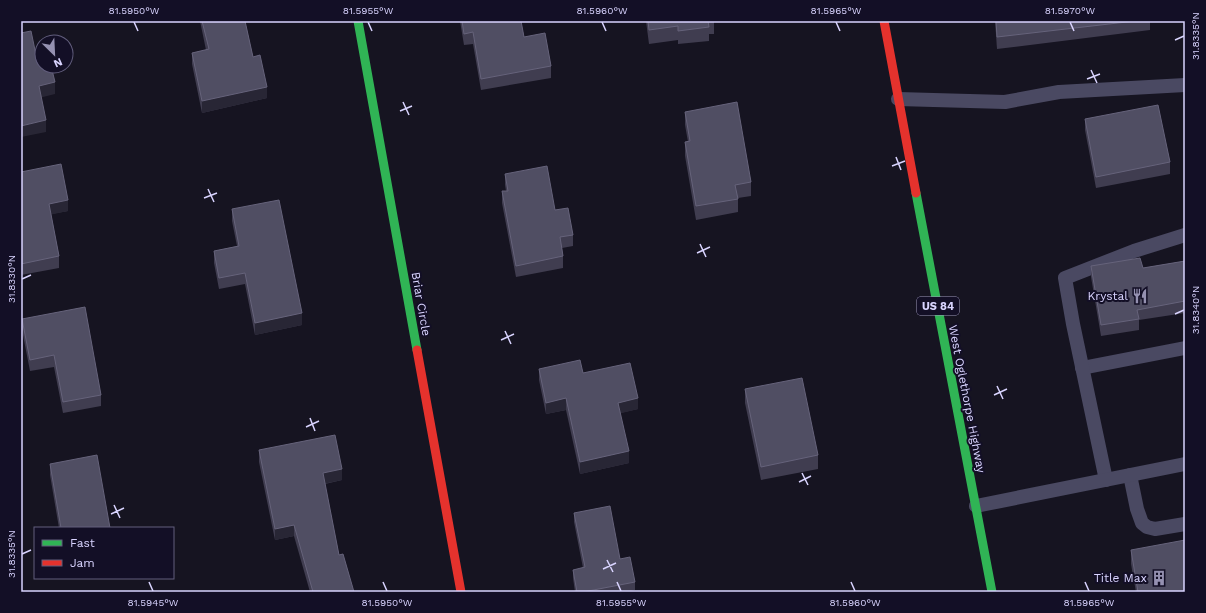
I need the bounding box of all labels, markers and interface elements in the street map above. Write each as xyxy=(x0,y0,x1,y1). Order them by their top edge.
text: 81.5950°W xyxy=(109,5,160,16)
text: 81.5955°W xyxy=(343,5,394,16)
text: 81.5960°W xyxy=(576,5,628,16)
text: 81.5965°W xyxy=(811,5,862,16)
text: 81.5970°W xyxy=(1045,5,1096,16)
text: 31.8335°N xyxy=(1190,12,1201,60)
north arrow xyxy=(34,34,74,74)
text: N xyxy=(51,55,64,70)
text: 31.8330°N xyxy=(6,255,17,303)
street label: Briar Circle xyxy=(408,271,434,337)
text: 31.8340°N xyxy=(1190,286,1201,334)
restaurant icon: Krystal xyxy=(1131,287,1149,305)
place label: Krystal xyxy=(1087,289,1128,303)
road number: US 84 xyxy=(917,297,959,315)
street label: West Oglethorpe Highway xyxy=(946,324,988,475)
legend xyxy=(34,527,174,579)
text: 31.8335°N xyxy=(6,530,17,578)
text: Fast xyxy=(70,536,95,550)
text: Jam xyxy=(70,556,95,570)
building icon: Title Max xyxy=(1150,569,1168,587)
place label: Title Max xyxy=(1094,571,1147,585)
text: 81.5945°W xyxy=(128,597,179,608)
text: 81.5950°W xyxy=(362,597,413,608)
text: 81.5955°W xyxy=(596,597,647,608)
text: 81.5960°W xyxy=(829,597,881,608)
text: 81.5965°W xyxy=(1064,597,1115,608)

